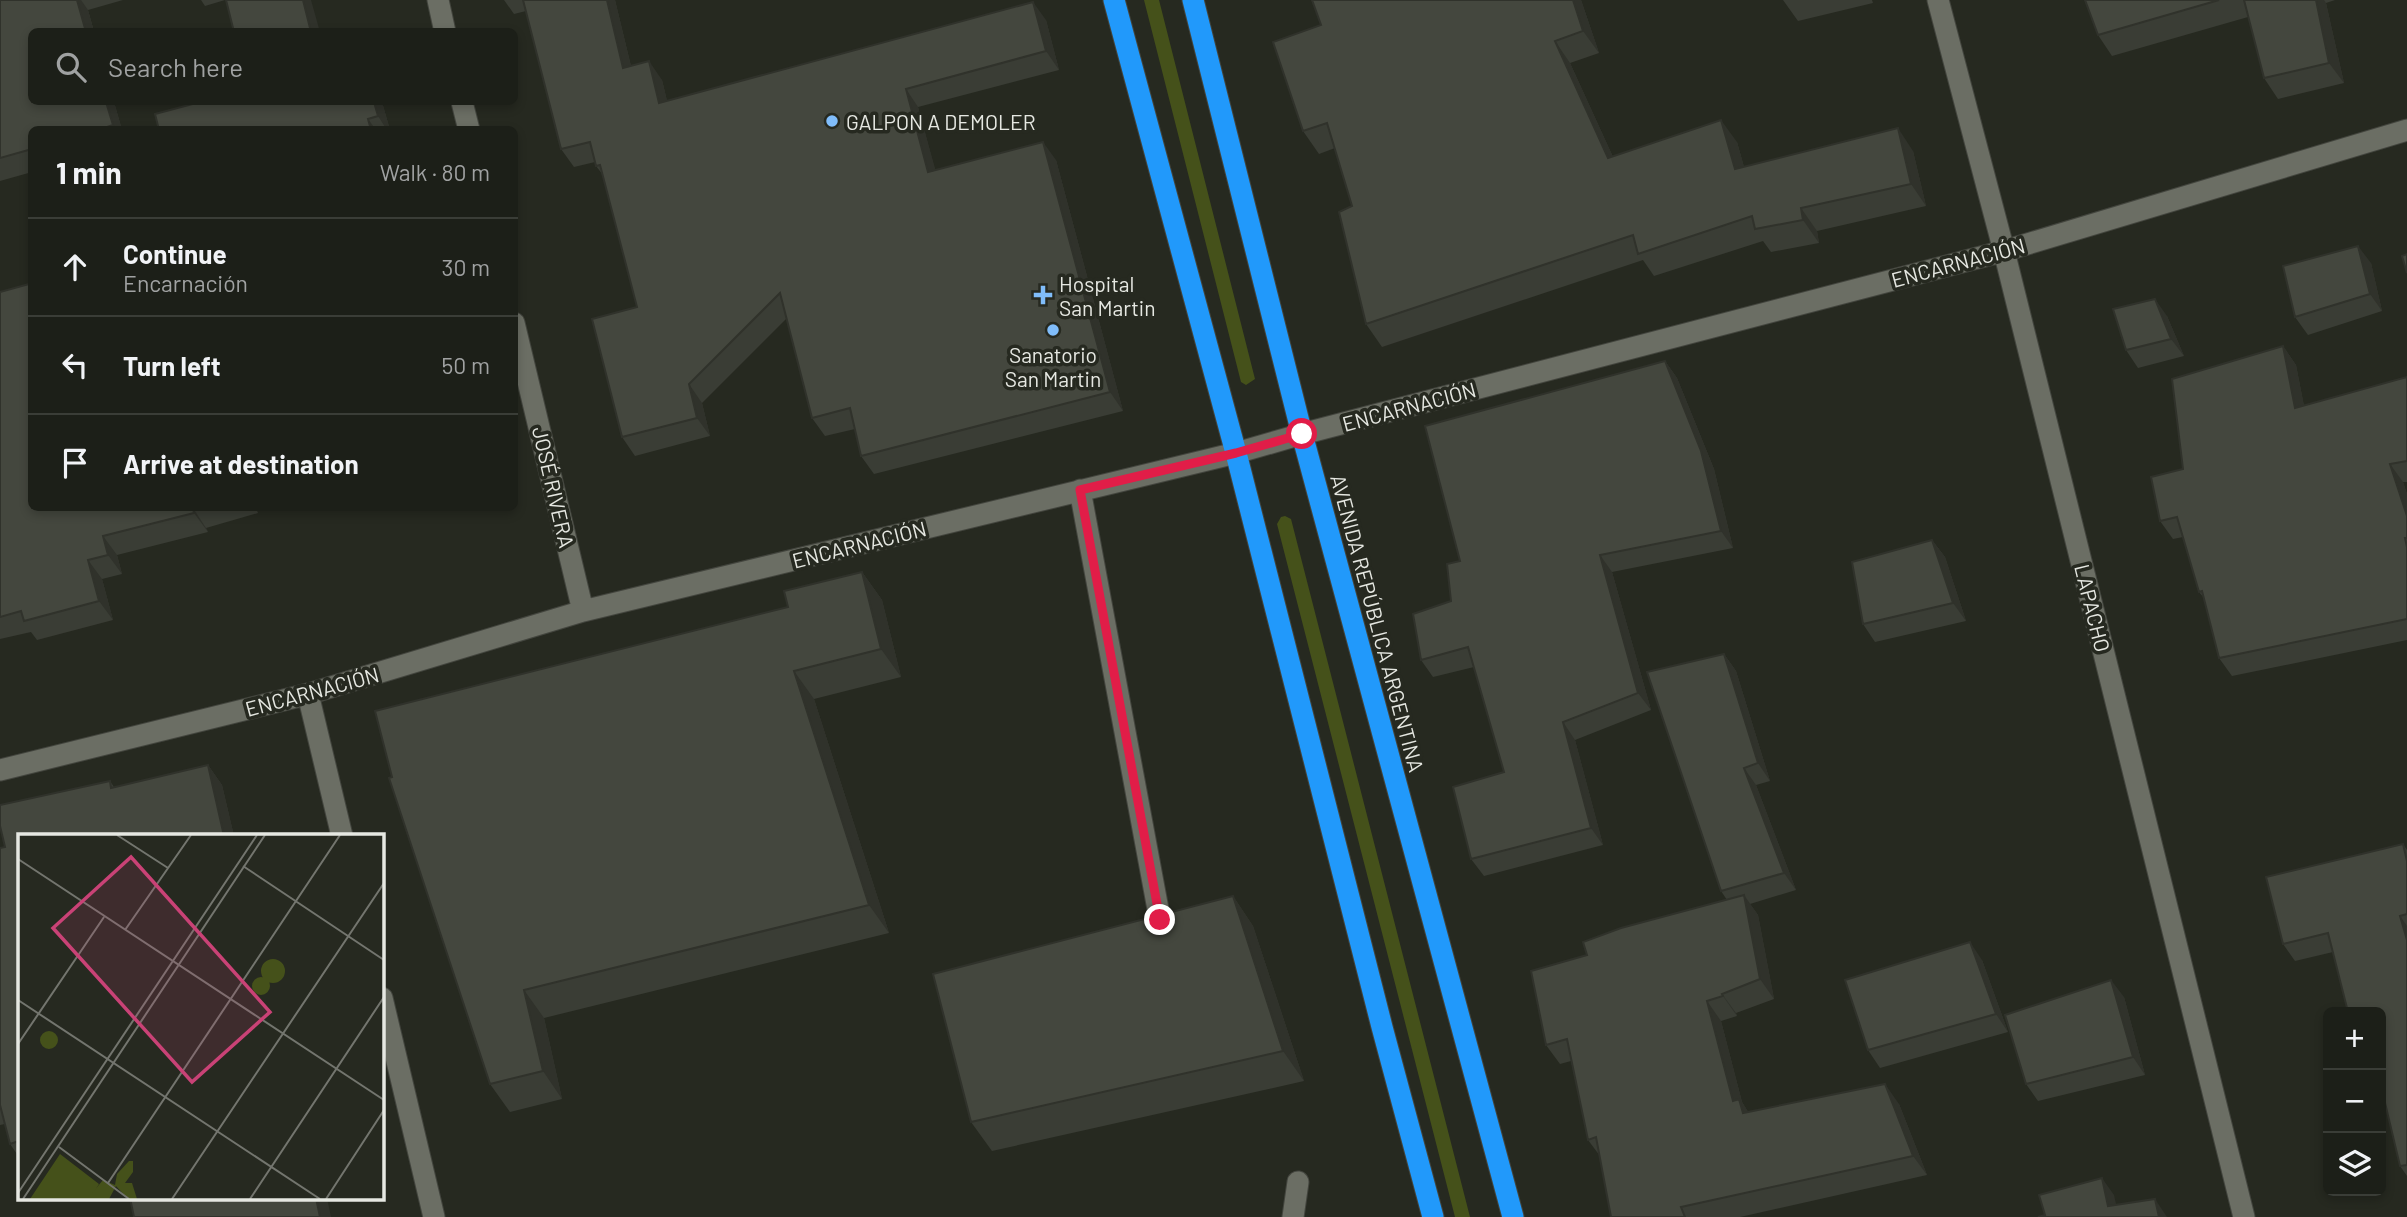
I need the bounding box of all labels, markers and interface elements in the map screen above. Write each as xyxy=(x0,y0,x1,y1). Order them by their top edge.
search box xyxy=(28,28,518,105)
icon: search xyxy=(52,48,90,86)
text: Search here xyxy=(108,51,243,82)
place label: GALPON A DEMOLER xyxy=(846,109,1036,134)
marker: GALPON A DEMOLER xyxy=(824,113,840,129)
text: 1 min xyxy=(56,154,122,190)
text: Walk · 80 m xyxy=(380,158,490,186)
street label: ENCARNACIÓN xyxy=(1888,232,2028,292)
text: Continue xyxy=(123,238,227,269)
icon: ahead xyxy=(56,248,94,286)
text: 30 m xyxy=(442,253,490,281)
text: Encarnación xyxy=(123,269,248,297)
place label: Hospital San Martin xyxy=(1059,271,1155,320)
marker: Hospital San Martin xyxy=(1033,285,1053,305)
marker: Sanatorio San Martin xyxy=(1045,322,1061,338)
place label: Sanatorio San Martin xyxy=(1005,342,1101,391)
icon: left xyxy=(56,346,94,384)
text: Turn left xyxy=(123,350,221,381)
text: 50 m xyxy=(442,351,490,379)
street label: ENCARNACIÓN xyxy=(1339,376,1479,436)
route start xyxy=(1286,418,1317,449)
street label: JOSÉ RIVERA xyxy=(528,424,580,550)
icon: arrive xyxy=(56,444,94,482)
text: Arrive at destination xyxy=(123,448,359,479)
street label: AVENIDA REPÚBLICA ARGENTINA xyxy=(1326,471,1430,775)
street label: ENCARNACIÓN xyxy=(789,515,929,573)
street label: LAPACHO xyxy=(2070,562,2116,654)
street label: ENCARNACIÓN xyxy=(242,661,382,721)
inset map xyxy=(18,834,383,1200)
route end xyxy=(1144,904,1175,935)
map controls xyxy=(2323,1007,2386,1196)
button: + xyxy=(2323,1007,2386,1070)
button: − xyxy=(2323,1070,2386,1133)
button: layers xyxy=(2323,1133,2386,1196)

